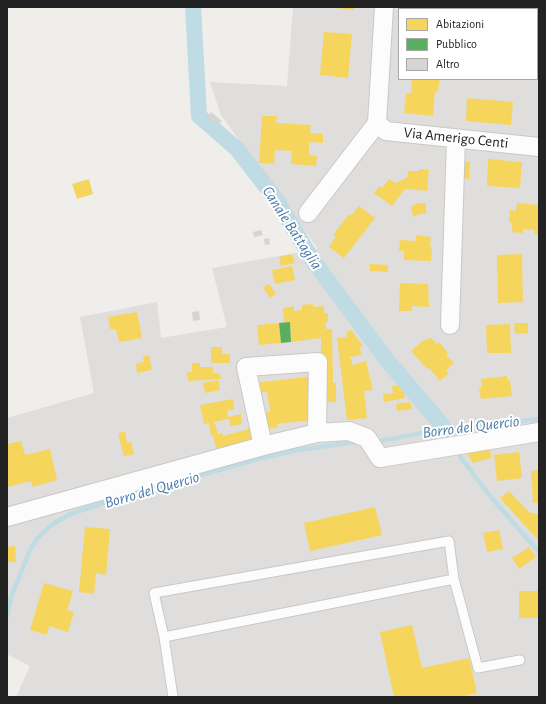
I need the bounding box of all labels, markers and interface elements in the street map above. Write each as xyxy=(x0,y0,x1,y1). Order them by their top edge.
legend xyxy=(398,8,538,80)
text: Abitazioni xyxy=(436,18,484,30)
text: Pubblico xyxy=(436,38,477,50)
text: Altro xyxy=(436,58,459,70)
street label: Via Amerigo Centi xyxy=(403,124,509,152)
water label: Canale Battaglia xyxy=(258,183,326,273)
water label: Borro del Quercio xyxy=(422,412,520,442)
water label: Borro del Quercio xyxy=(103,467,201,513)

